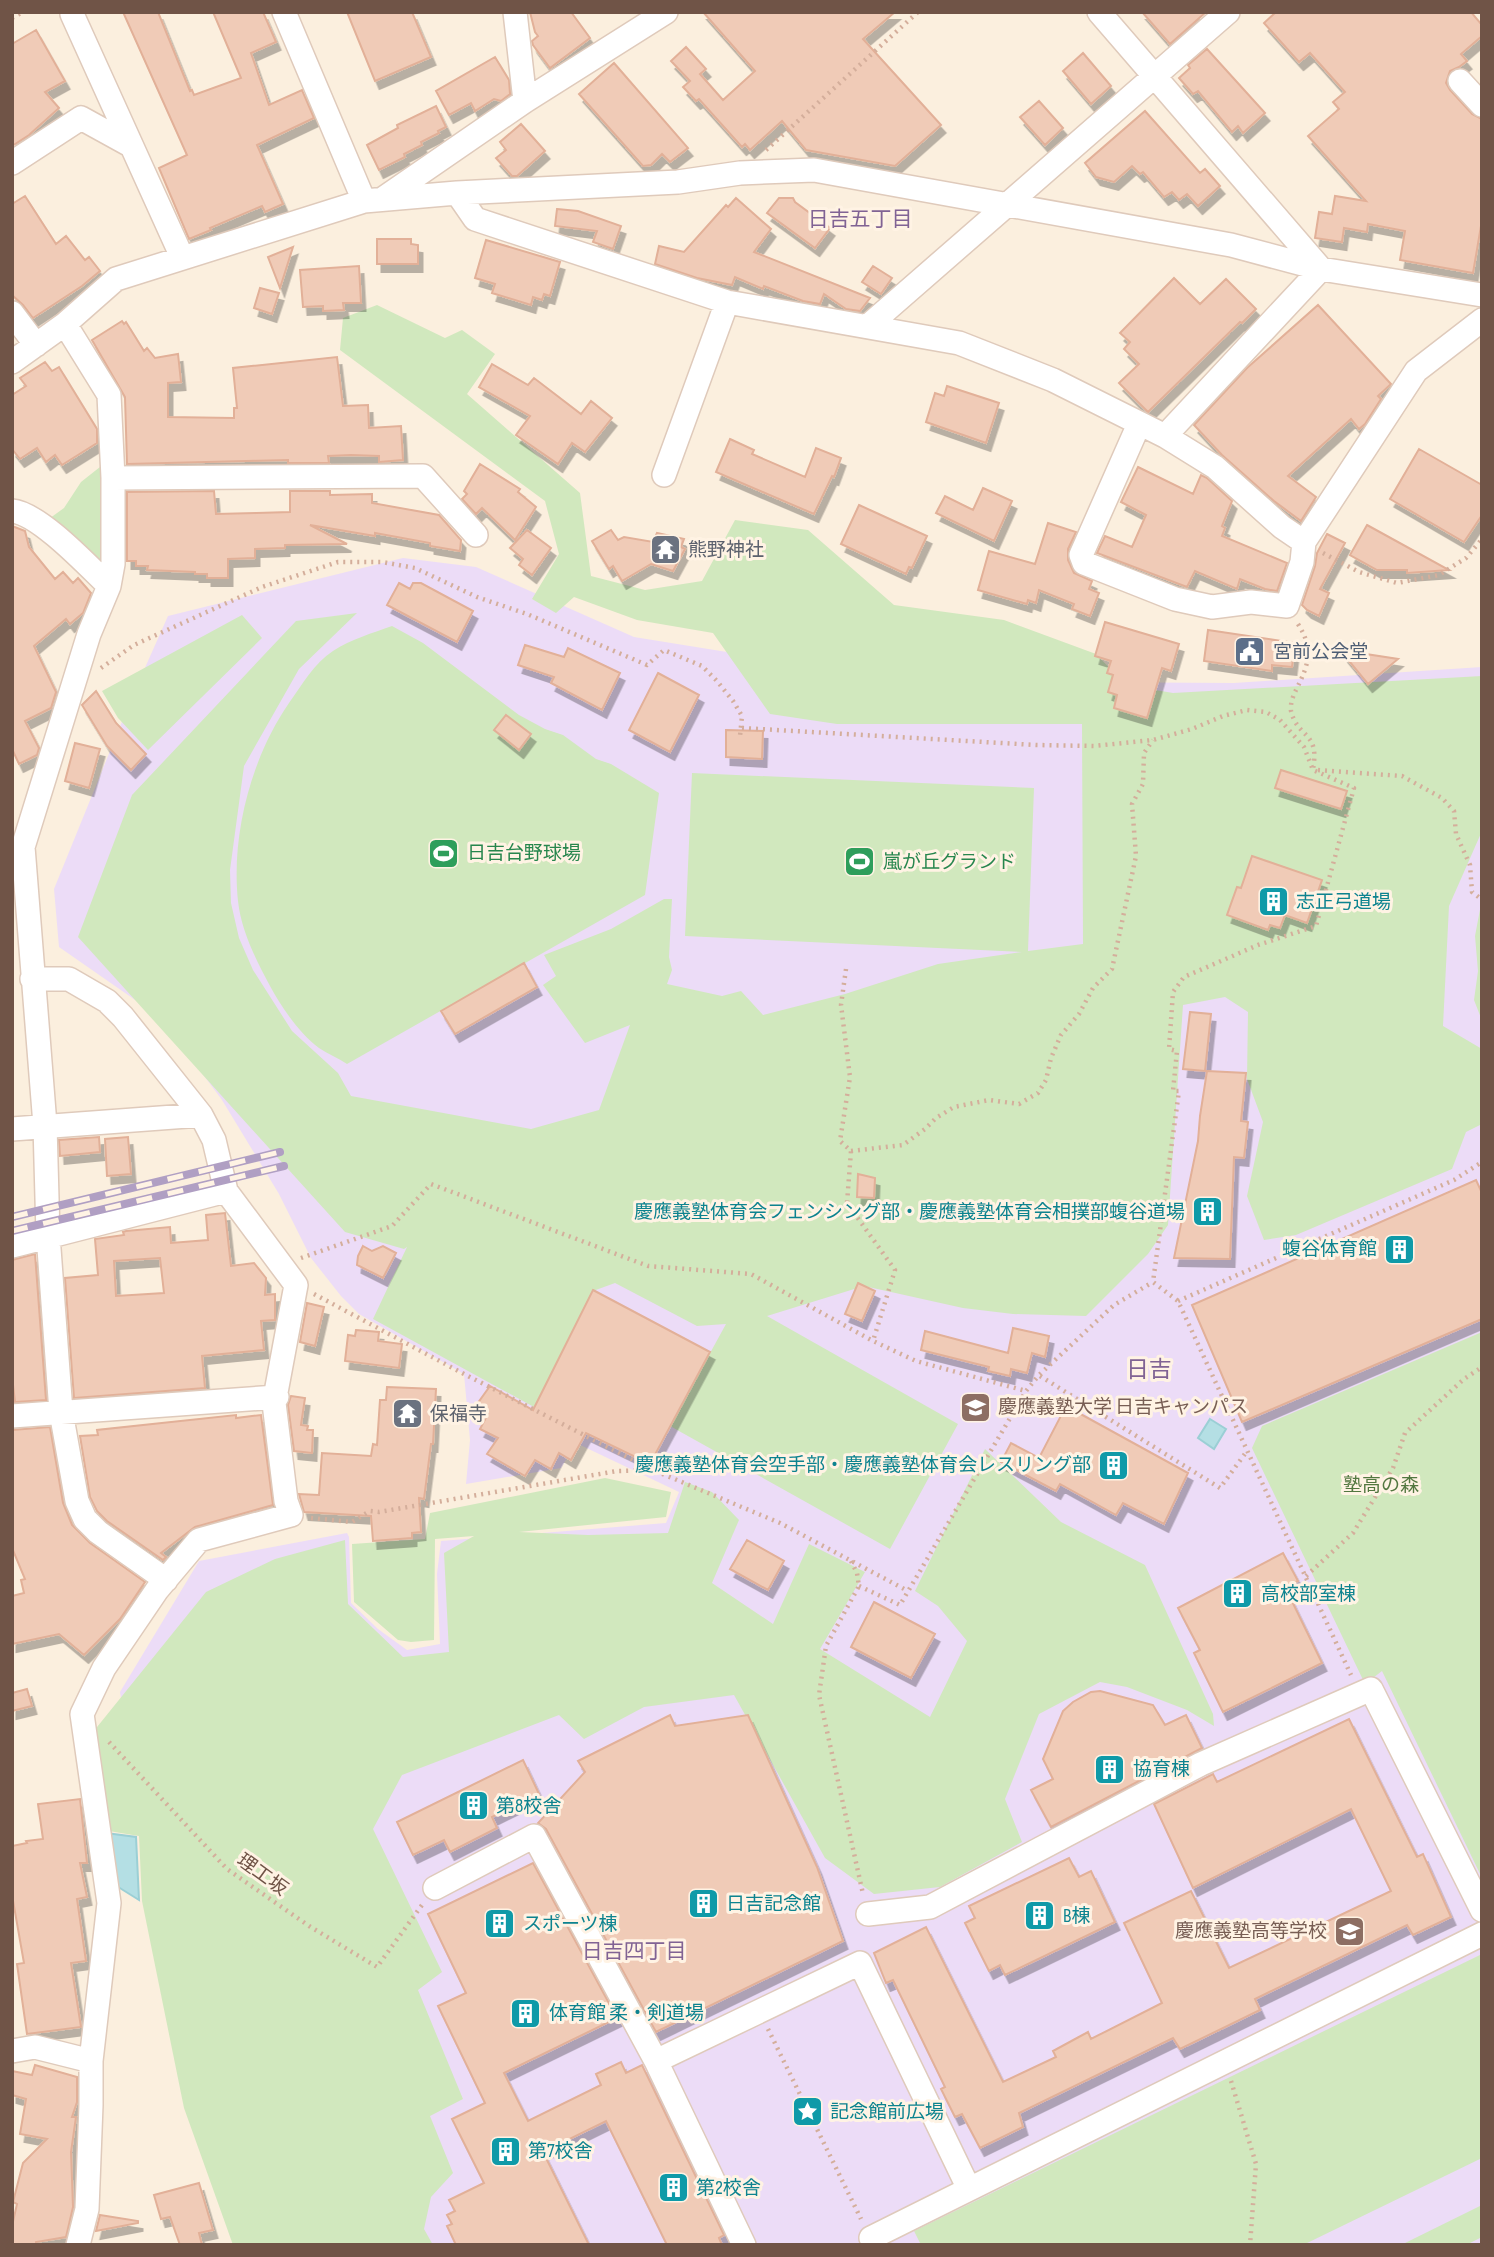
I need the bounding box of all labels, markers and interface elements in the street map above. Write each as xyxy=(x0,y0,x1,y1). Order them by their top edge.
district label: 日吉五丁目 xyxy=(808,207,913,232)
temple icon: 熊野神社 xyxy=(648,533,682,567)
place label: 熊野神社 xyxy=(688,539,764,562)
public building icon: 宮前公会堂 xyxy=(1233,635,1267,669)
place label: 宮前公会堂 xyxy=(1273,641,1368,664)
sports icon: 日吉台野球場 xyxy=(427,836,461,870)
place label: 日吉台野球場 xyxy=(467,842,581,865)
sports icon: 嵐が丘グランド xyxy=(843,845,877,879)
place label: 嵐が丘グランド xyxy=(883,851,1016,874)
building icon: 志正弓道場 xyxy=(1256,885,1290,919)
place label: 志正弓道場 xyxy=(1296,891,1391,914)
building icon: 慶應義塾体育会フェンシング部・慶應義塾体育会相撲部蝮谷道場 xyxy=(1191,1195,1225,1229)
place label: 慶應義塾体育会フェンシング部・慶應義塾体育会相撲部蝮谷道場 xyxy=(634,1201,1185,1224)
building icon: 蝮谷体育館 xyxy=(1383,1232,1417,1266)
place label: 蝮谷体育館 xyxy=(1282,1238,1377,1261)
district label: 日吉 xyxy=(1126,1356,1172,1384)
school or university icon: 慶應義塾大学 日吉キャンパス xyxy=(958,1390,992,1424)
place label: 慶應義塾大学 日吉キャンパス xyxy=(998,1396,1248,1419)
temple icon: 保福寺 xyxy=(390,1397,424,1431)
place label: 保福寺 xyxy=(430,1403,487,1426)
building icon: 慶應義塾体育会空手部・慶應義塾体育会レスリング部 xyxy=(1097,1448,1131,1482)
place label: 慶應義塾体育会空手部・慶應義塾体育会レスリング部 xyxy=(635,1454,1091,1477)
park label: 塾高の森 xyxy=(1343,1474,1419,1497)
building icon: 高校部室棟 xyxy=(1221,1577,1255,1611)
place label: 高校部室棟 xyxy=(1261,1583,1356,1606)
building icon: 協育棟 xyxy=(1093,1752,1127,1786)
place label: 協育棟 xyxy=(1133,1758,1190,1781)
building icon: 第8校舎 xyxy=(456,1789,490,1823)
place label: 第8校舎 xyxy=(496,1795,561,1818)
street label: 理工坂 xyxy=(232,1849,292,1901)
building icon: 日吉記念館 xyxy=(686,1887,720,1921)
place label: 日吉記念館 xyxy=(726,1893,821,1916)
building icon: B棟 xyxy=(1023,1899,1057,1933)
place label: B棟 xyxy=(1063,1905,1090,1928)
building icon: スポーツ棟 xyxy=(483,1907,517,1941)
place label: スポーツ棟 xyxy=(523,1913,618,1936)
school or university icon: 慶應義塾高等学校 xyxy=(1333,1914,1367,1948)
place label: 慶應義塾高等学校 xyxy=(1175,1920,1327,1943)
district label: 日吉四丁目 xyxy=(582,1939,687,1964)
building icon: 体育館 柔・剣道場 xyxy=(509,1996,543,2030)
place label: 体育館 柔・剣道場 xyxy=(549,2002,704,2025)
place icon: 記念館前広場 xyxy=(790,2095,824,2129)
place label: 記念館前広場 xyxy=(830,2101,944,2124)
building icon: 第7校舎 xyxy=(488,2134,522,2168)
place label: 第7校舎 xyxy=(528,2140,593,2163)
building icon: 第2校舎 xyxy=(656,2171,690,2205)
place label: 第2校舎 xyxy=(696,2177,761,2200)

